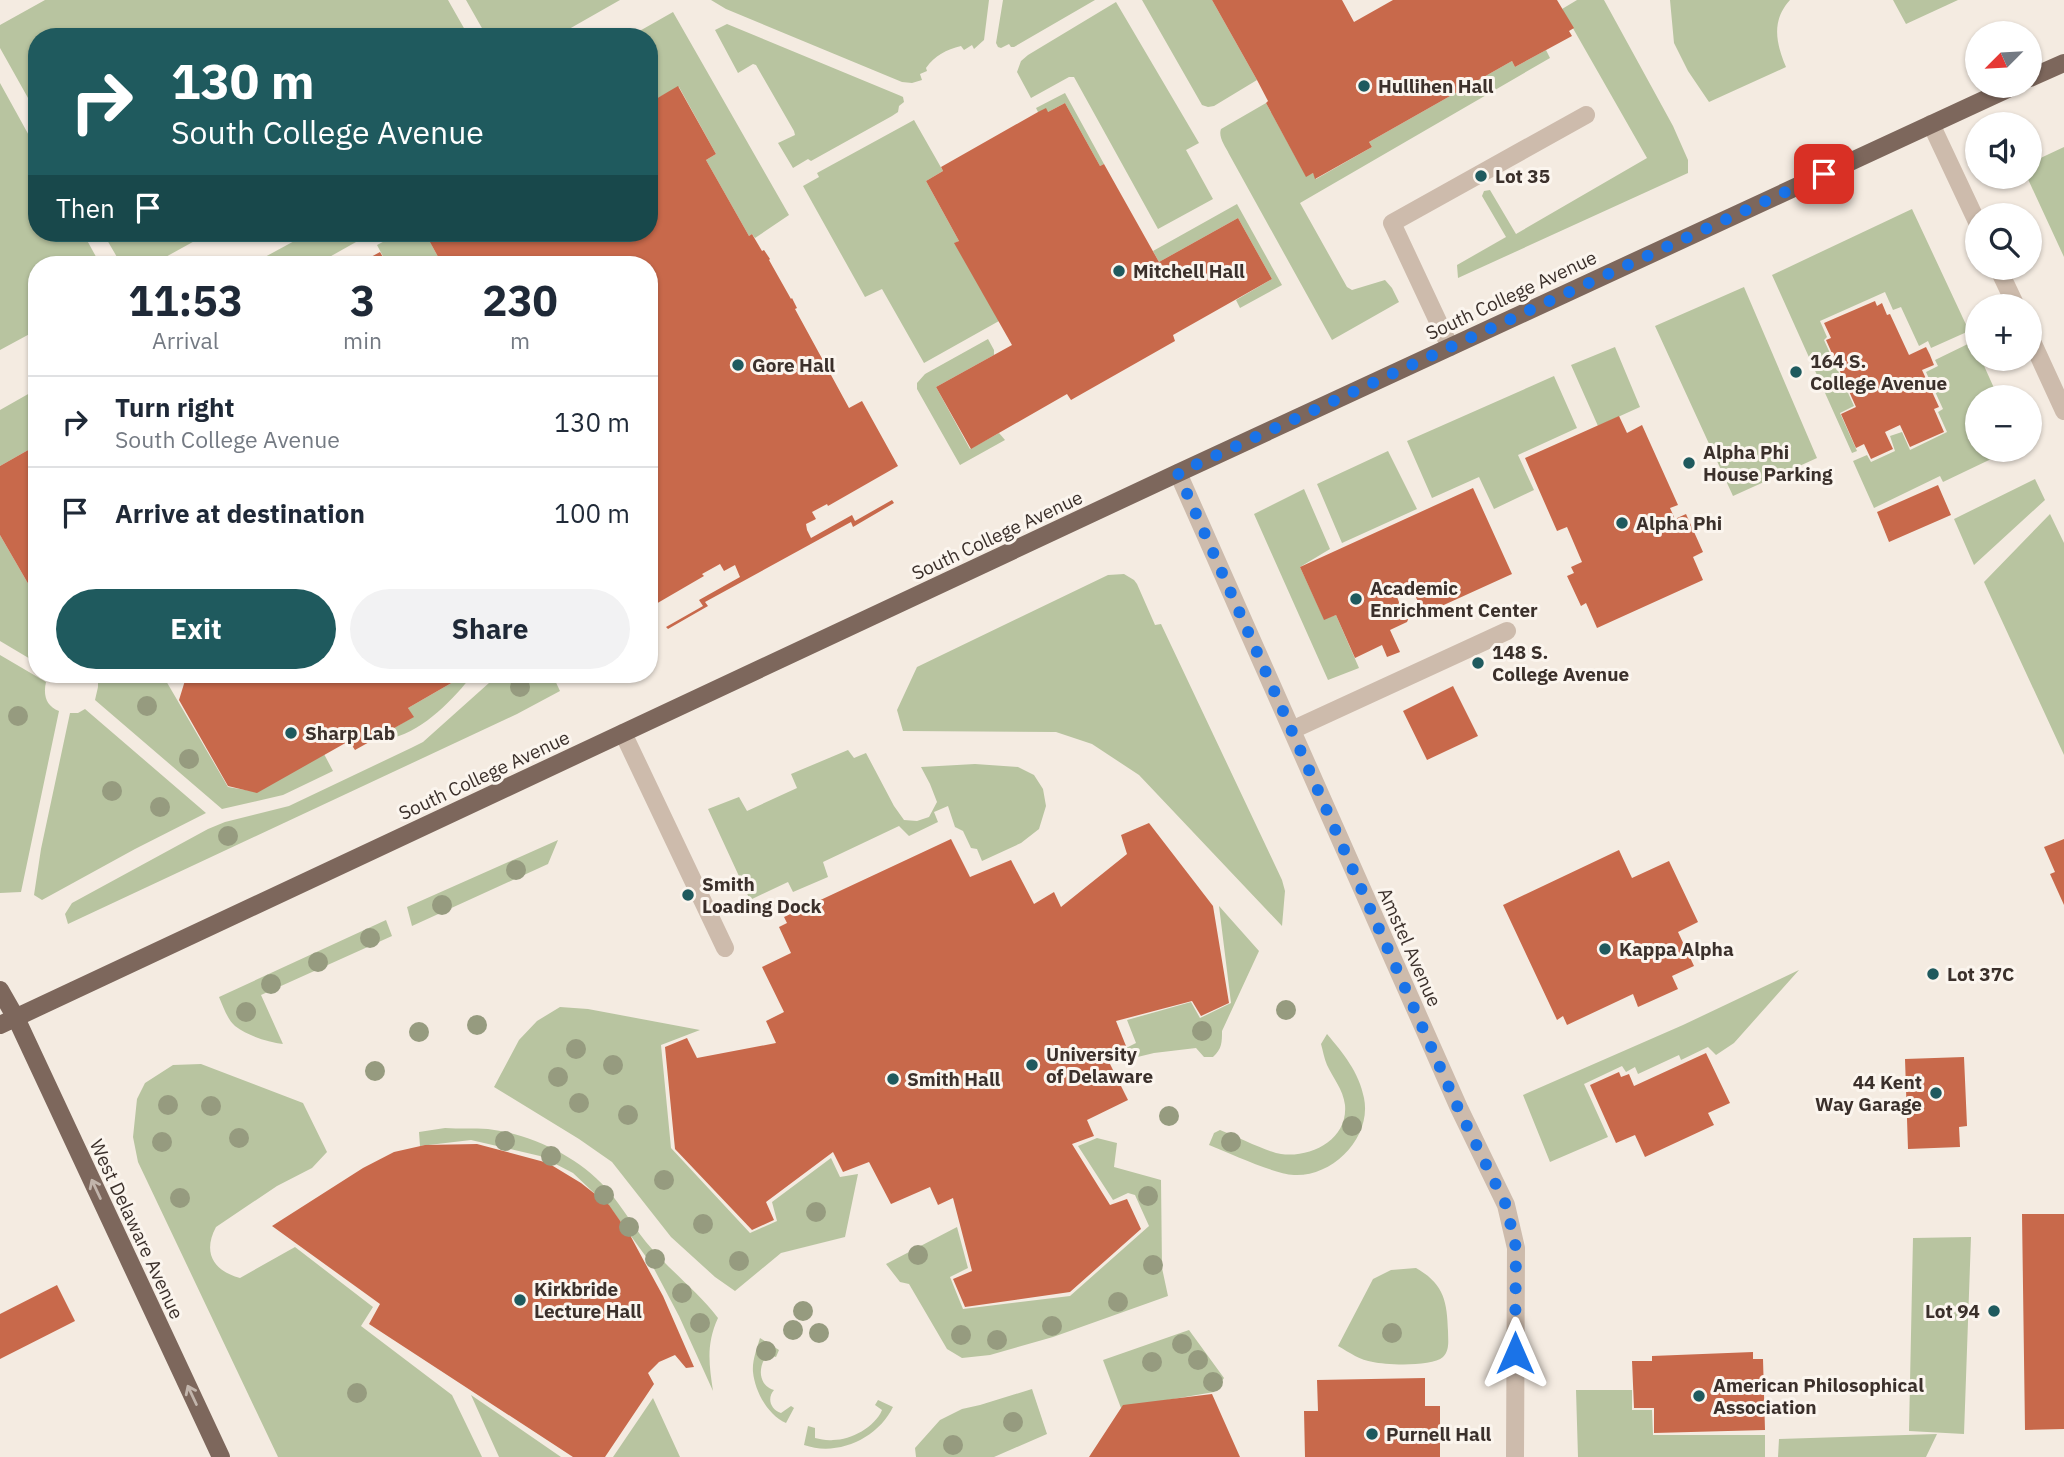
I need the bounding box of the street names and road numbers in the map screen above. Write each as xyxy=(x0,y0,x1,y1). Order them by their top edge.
street label: South College Avenue xyxy=(1422,245,1600,345)
street label: South College Avenue xyxy=(908,485,1086,585)
street label: South College Avenue xyxy=(395,725,573,825)
street label: Amstel Avenue xyxy=(1373,884,1447,1010)
street label: West Delaware Avenue xyxy=(85,1135,189,1323)

